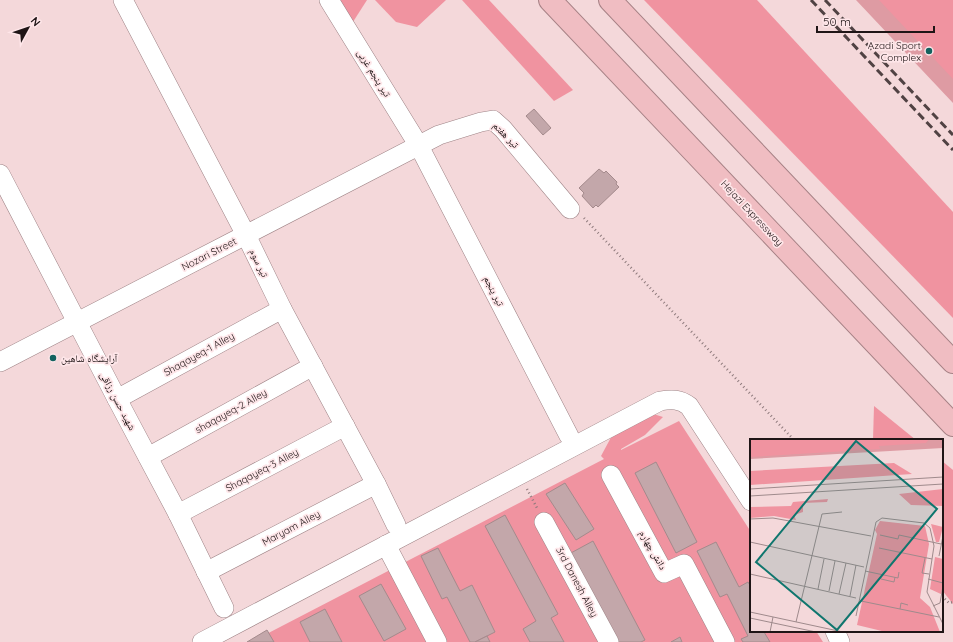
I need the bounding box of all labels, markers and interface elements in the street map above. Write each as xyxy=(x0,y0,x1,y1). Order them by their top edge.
north arrow xyxy=(8,8,48,48)
scale bar xyxy=(817,8,934,34)
text: N xyxy=(28,14,44,29)
text: 50 m xyxy=(823,14,851,29)
place label: Azadi Sport Complex xyxy=(868,39,922,64)
marker: Azadi Sport Complex xyxy=(924,46,934,56)
street label: تیر پنجم غربی xyxy=(353,47,394,100)
street label: تیر هفتم xyxy=(490,119,522,152)
street label: Hejazi Expressway xyxy=(718,177,786,249)
street label: Nozari Street xyxy=(179,234,239,273)
street label: تیر سوم xyxy=(246,247,271,280)
street label: تیر پنجم xyxy=(480,274,507,309)
street label: Shaqayeq-1 Alley xyxy=(161,329,237,379)
place label: آرایشگاه شاهین xyxy=(61,352,118,365)
marker: آرایشگاه شاهین xyxy=(48,353,58,363)
street label: شهید حسن رزاقی xyxy=(97,370,139,433)
street label: shaqayeq-2 Alley xyxy=(193,386,269,436)
inset map xyxy=(750,439,943,632)
street label: Shaqayeq-3 Alley xyxy=(223,445,301,495)
street label: Maryam Alley xyxy=(260,507,322,549)
street label: دانش چهارم xyxy=(636,528,670,573)
street label: 3rd Danesh Alley xyxy=(553,545,601,619)

